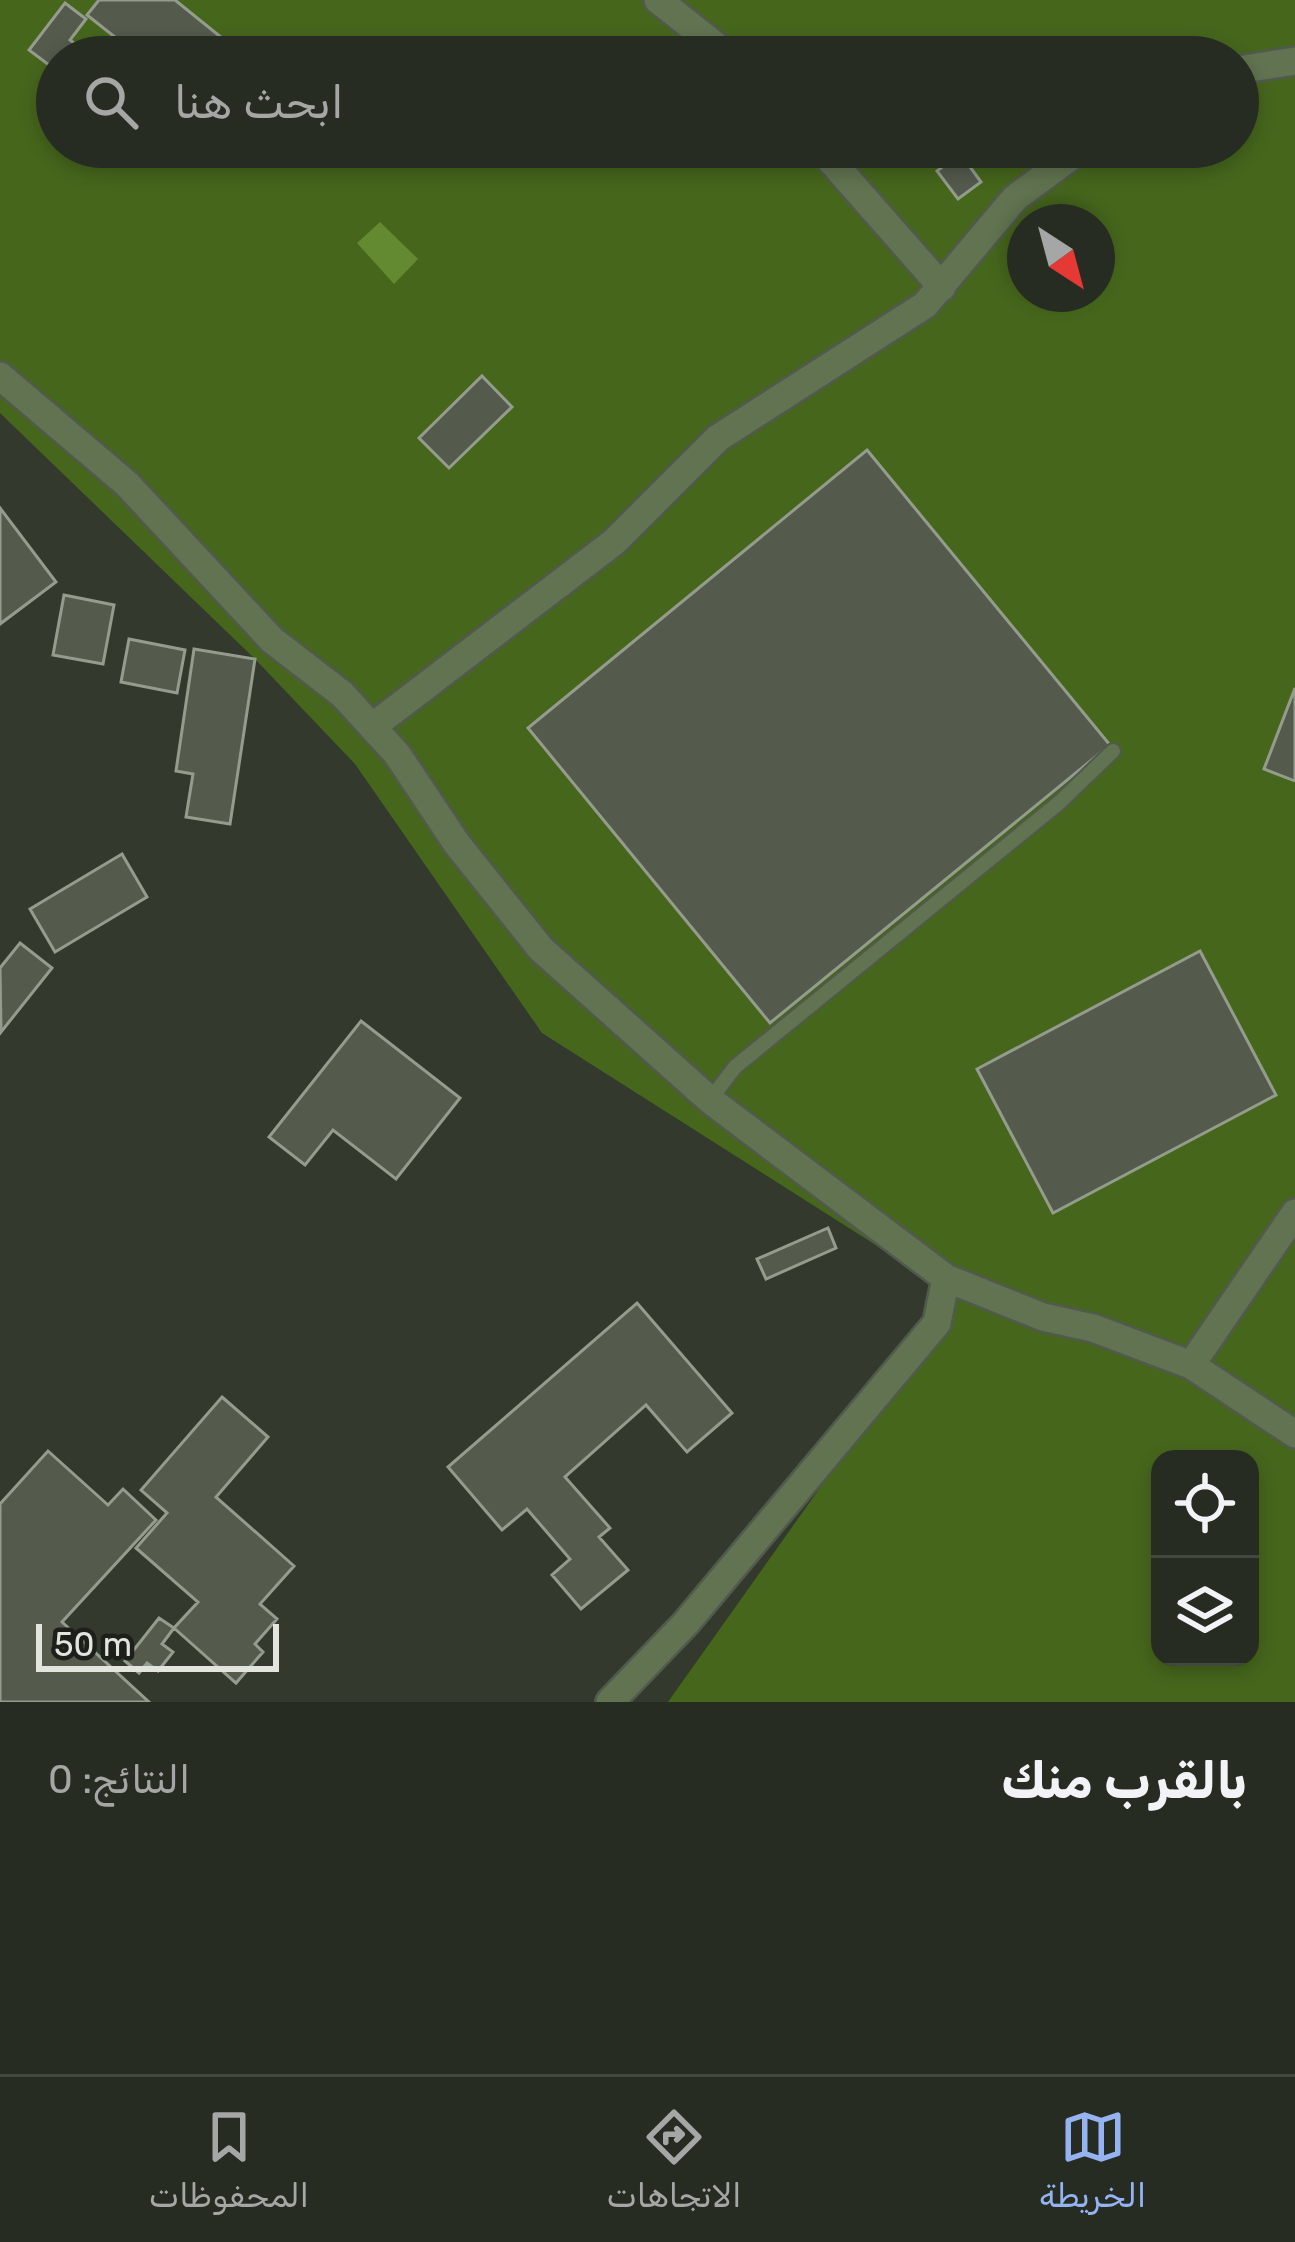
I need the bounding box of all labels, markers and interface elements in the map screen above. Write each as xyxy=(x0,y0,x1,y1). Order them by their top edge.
search box xyxy=(36,36,1259,168)
icon: search xyxy=(78,69,144,135)
text: ابحث هنا xyxy=(174,76,344,129)
north arrow xyxy=(1007,204,1115,312)
map controls xyxy=(1151,1450,1259,1666)
button: locate xyxy=(1151,1450,1259,1558)
button: layers xyxy=(1151,1558,1259,1666)
scale bar xyxy=(36,1618,279,1671)
text: 50 m xyxy=(54,1625,132,1664)
text: بالقرب منك xyxy=(1001,1750,1247,1811)
text: النتائج: 0 xyxy=(48,1757,190,1803)
tab: المحفوظات xyxy=(149,2104,309,2215)
tab: الاتجاهات xyxy=(606,2104,742,2215)
tab: الخريطة xyxy=(1039,2104,1146,2215)

